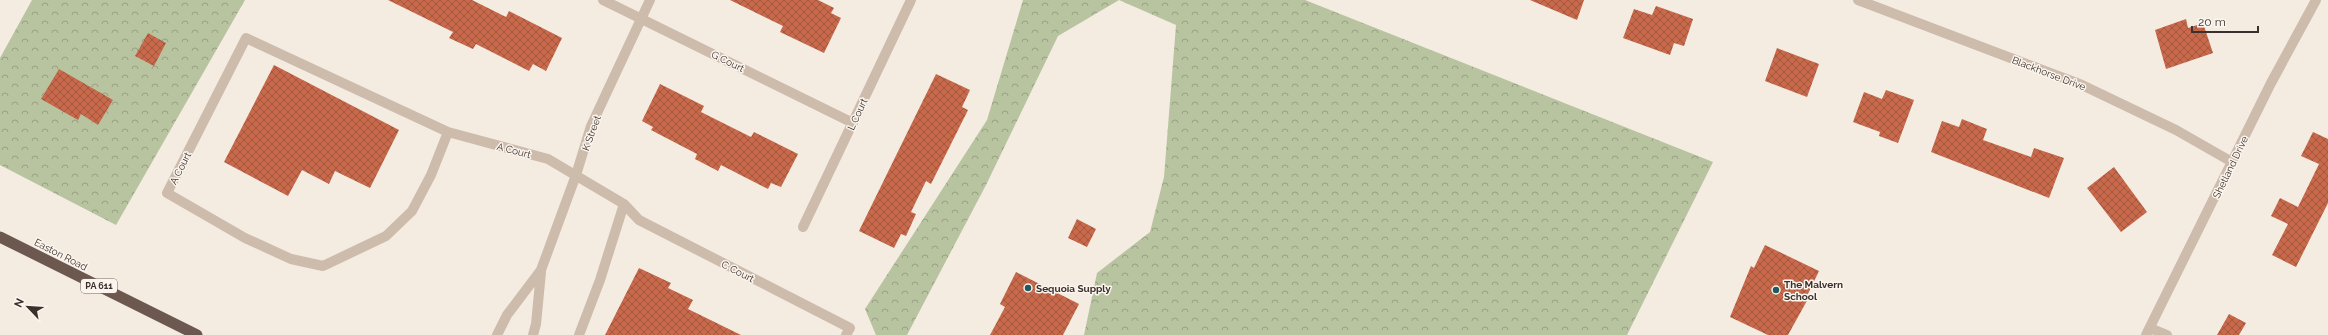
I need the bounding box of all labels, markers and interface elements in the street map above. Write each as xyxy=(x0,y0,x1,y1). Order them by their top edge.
scale bar xyxy=(2192,8,2258,34)
text: 20 m xyxy=(2198,15,2226,29)
street label: G Court xyxy=(709,49,747,74)
street label: Blackhorse Drive xyxy=(2010,54,2087,93)
street label: L Court xyxy=(845,96,870,132)
street label: K Street xyxy=(580,113,603,152)
street label: Shetland Drive xyxy=(2211,134,2250,200)
street label: A Court xyxy=(496,141,533,160)
street label: A Court xyxy=(168,150,193,186)
street label: Easton Road xyxy=(32,236,89,272)
street label: C Court xyxy=(720,259,756,285)
road number: PA 611 xyxy=(81,279,117,293)
place label: The Malvern School xyxy=(1784,279,1843,302)
marker: Sequoia Supply xyxy=(1023,283,1033,293)
place label: Sequoia Supply xyxy=(1036,283,1111,294)
marker: The Malvern School xyxy=(1771,285,1781,295)
north arrow xyxy=(8,287,48,327)
text: N xyxy=(12,296,27,310)

